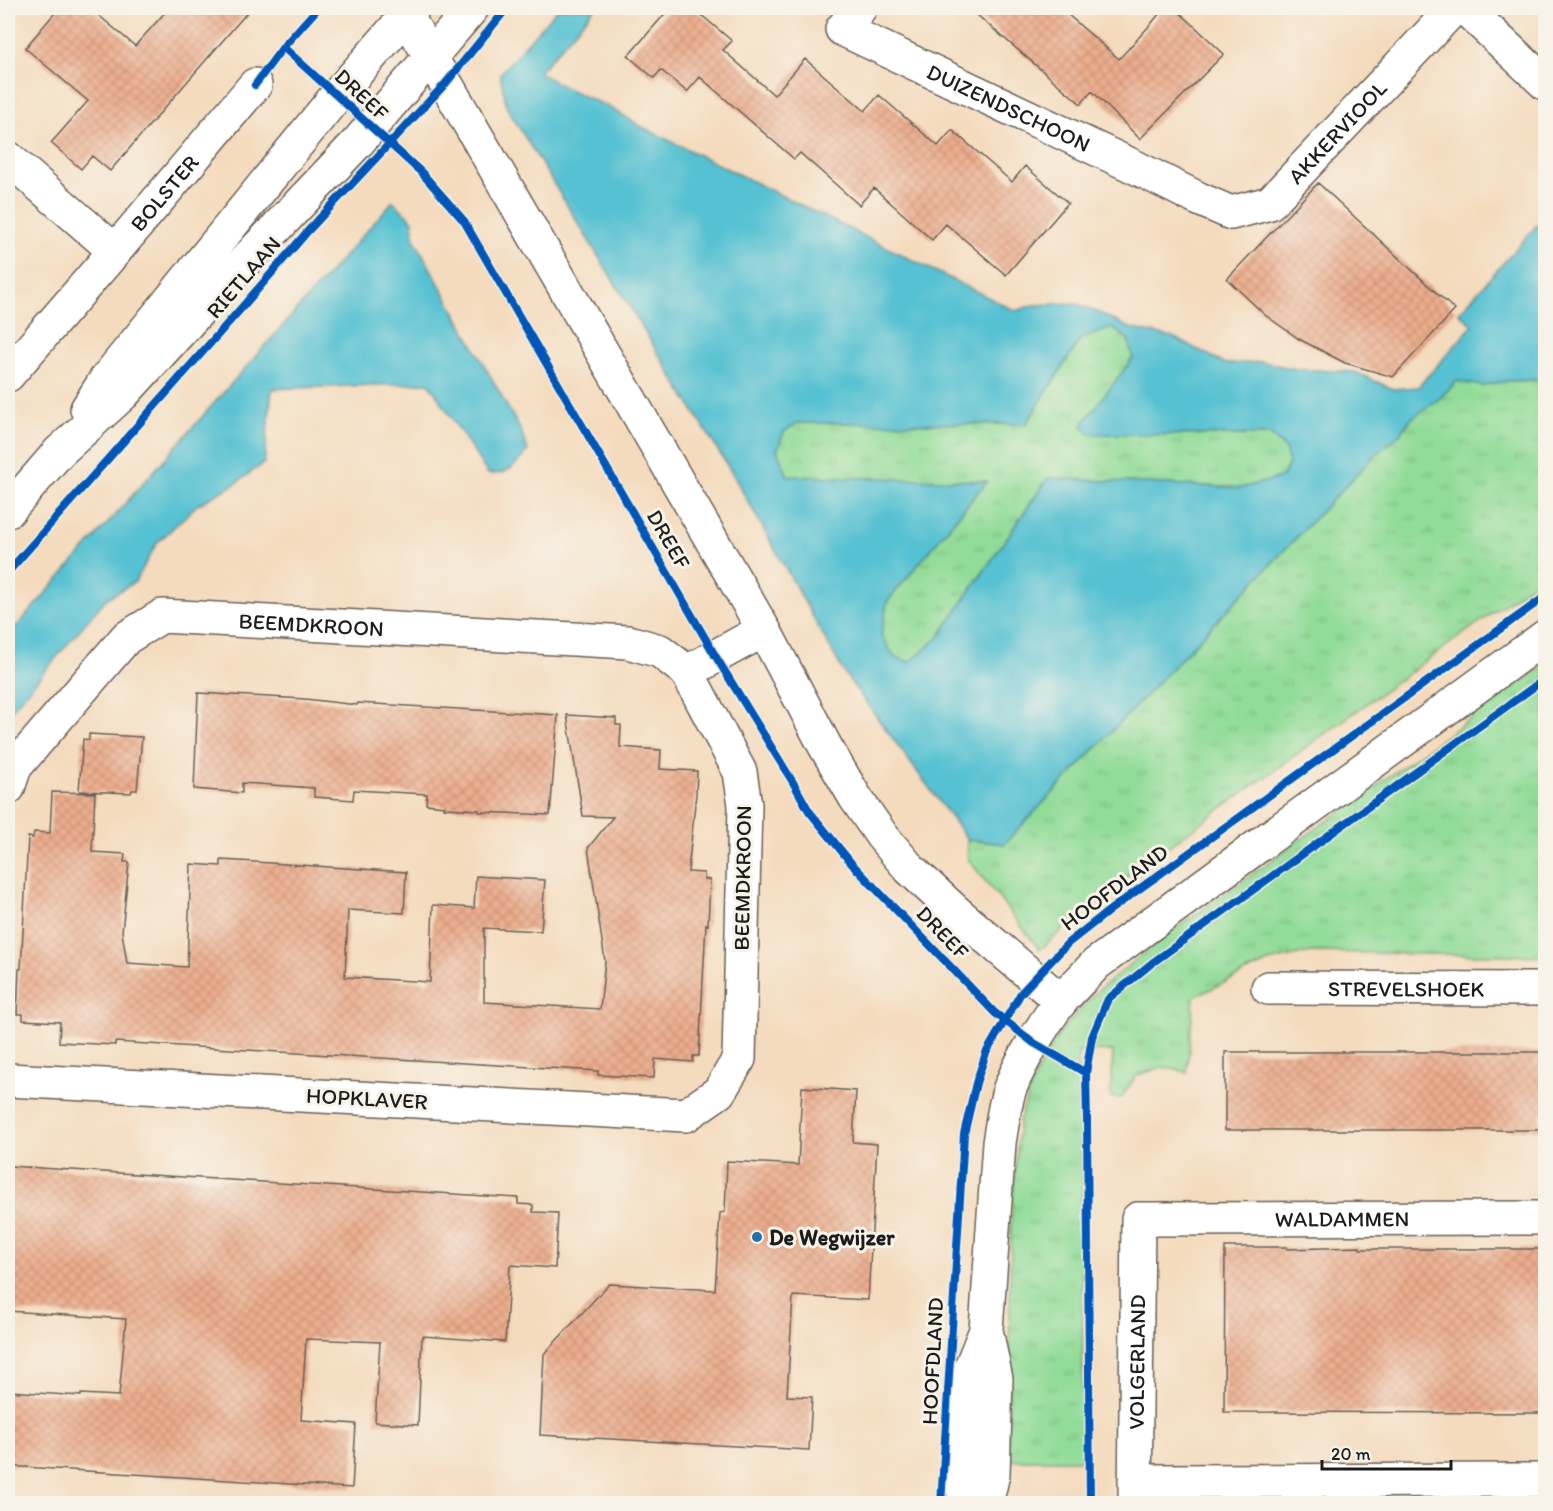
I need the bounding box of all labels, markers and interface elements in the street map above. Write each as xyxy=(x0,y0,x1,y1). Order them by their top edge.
street label: DUIZENDSCHOON xyxy=(922,58,1095,158)
street label: DREEF xyxy=(329,63,395,127)
street label: AKKERVIOOL xyxy=(1282,75,1393,190)
street label: BOLSTER xyxy=(125,149,205,237)
street label: RIETLAAN xyxy=(200,231,286,324)
street label: DREEF xyxy=(641,505,697,574)
street label: BEEMDKROON xyxy=(238,607,385,642)
street label: BEEMDKROON xyxy=(728,805,757,951)
street label: HOOFDLAND xyxy=(1055,838,1173,937)
street label: DREEF xyxy=(911,900,975,965)
street label: STREVELSHOEK xyxy=(1328,975,1484,1003)
street label: HOPKLAVER xyxy=(306,1082,428,1115)
street label: WALDAMMEN xyxy=(1275,1205,1409,1233)
place label: De Wegwijzer xyxy=(769,1224,895,1251)
marker: De Wegwijzer xyxy=(750,1230,764,1244)
street label: VOLGERLAND xyxy=(1123,1294,1151,1430)
street label: HOOFDLAND xyxy=(916,1297,949,1425)
scale bar xyxy=(1322,1433,1451,1471)
text: 20 m xyxy=(1331,1443,1371,1465)

